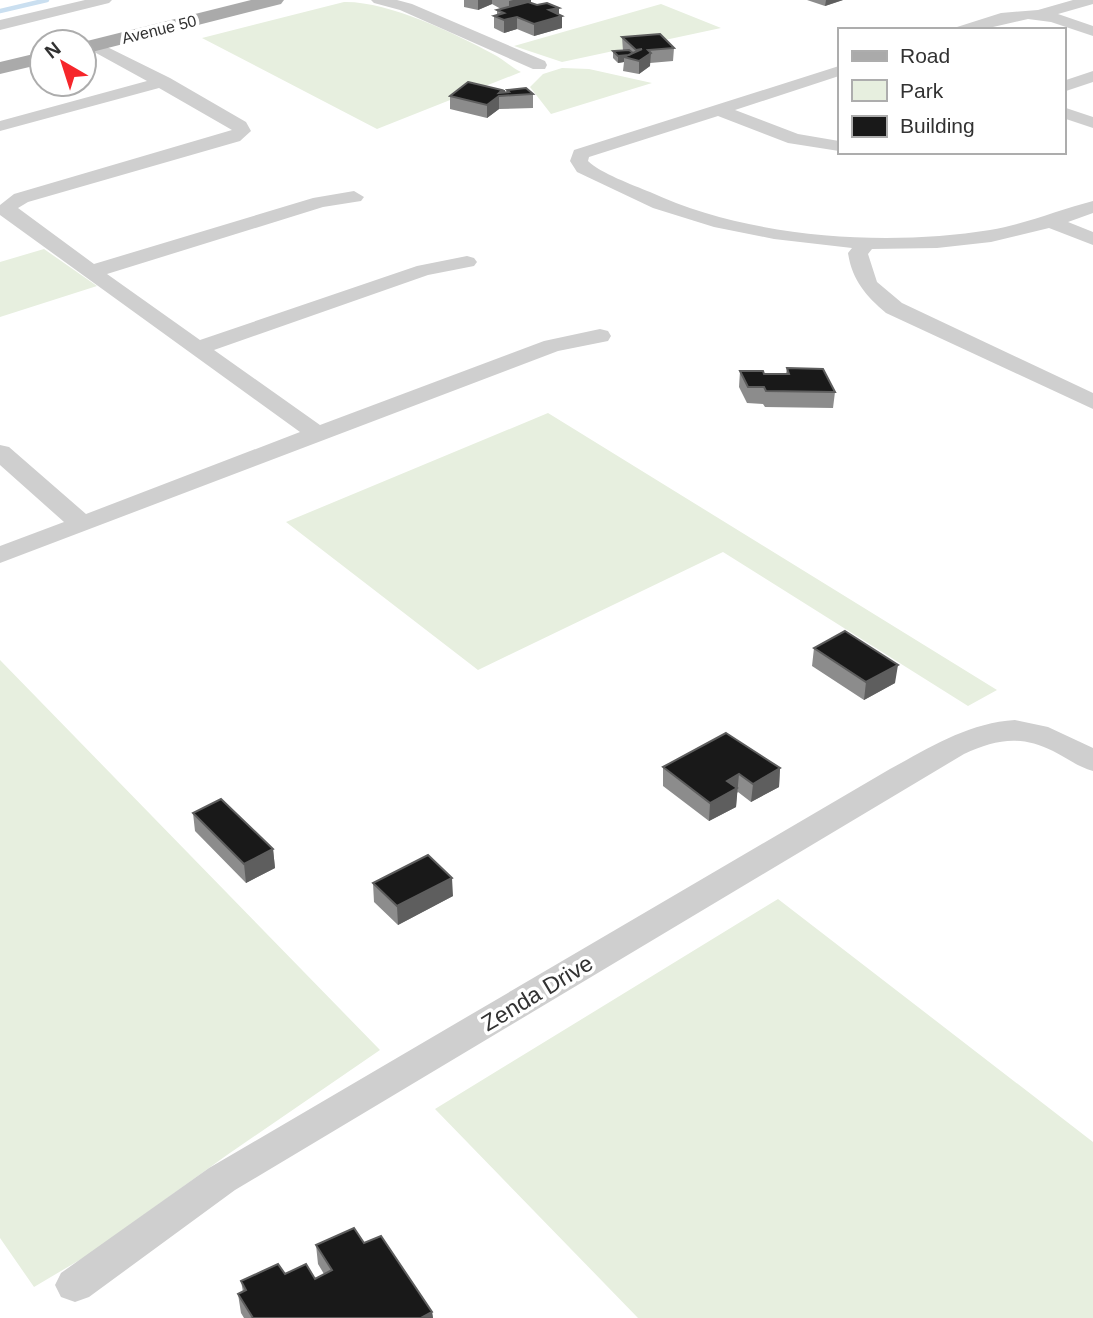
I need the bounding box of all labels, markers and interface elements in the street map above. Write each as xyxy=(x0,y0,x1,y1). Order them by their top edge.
street label: Avenue 50 xyxy=(120,12,198,47)
north arrow xyxy=(28,28,98,98)
legend xyxy=(838,28,1065,154)
text: N xyxy=(41,38,65,63)
text: Road xyxy=(900,44,950,67)
text: Park xyxy=(900,79,944,102)
text: Building xyxy=(900,114,975,137)
street label: Zenda Drive xyxy=(477,950,597,1036)

